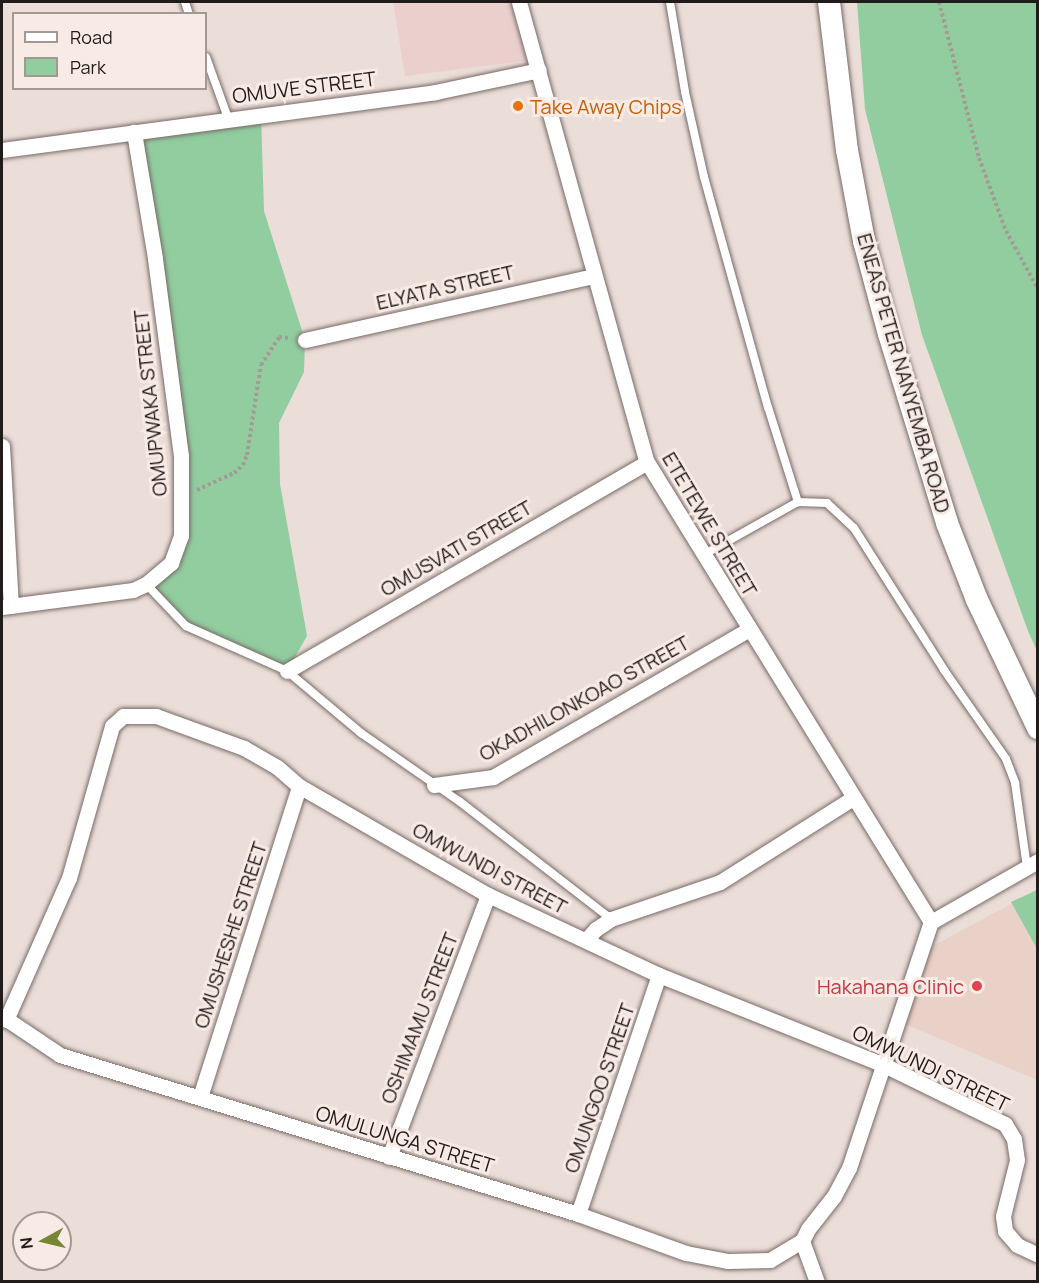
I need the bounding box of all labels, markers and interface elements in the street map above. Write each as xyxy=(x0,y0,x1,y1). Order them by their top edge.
legend xyxy=(12,12,207,90)
text: Road xyxy=(70,25,113,49)
text: Park xyxy=(70,55,106,79)
street label: OMUVE STREET xyxy=(231,66,377,108)
place label: Take Away Chips xyxy=(530,94,682,118)
marker: Take Away Chips xyxy=(511,99,525,113)
street label: ENEAS PETER NANYEMBA ROAD xyxy=(853,231,955,515)
street label: ELYATA STREET xyxy=(374,259,516,315)
street label: OMUPWAKA STREET xyxy=(128,308,172,498)
street label: ETETEWE STREET xyxy=(658,448,762,600)
street label: OMUSVATI STREET xyxy=(376,495,536,601)
street label: OKADHILONKOAO STREET xyxy=(475,630,693,766)
street label: OMWUNDI STREET xyxy=(409,817,571,919)
street label: OMUSHESHE STREET xyxy=(189,839,271,1031)
street label: OSHIMAMU STREET xyxy=(375,929,463,1107)
place label: Hakahana Clinic xyxy=(817,974,964,998)
marker: Hakahana Clinic xyxy=(968,977,986,995)
street label: OMUNGOO STREET xyxy=(559,1000,639,1176)
street label: OMWUNDI STREET xyxy=(849,1020,1013,1116)
street label: OMULUNGA STREET xyxy=(313,1100,497,1178)
north arrow xyxy=(12,1211,72,1271)
text: N xyxy=(14,1236,38,1250)

